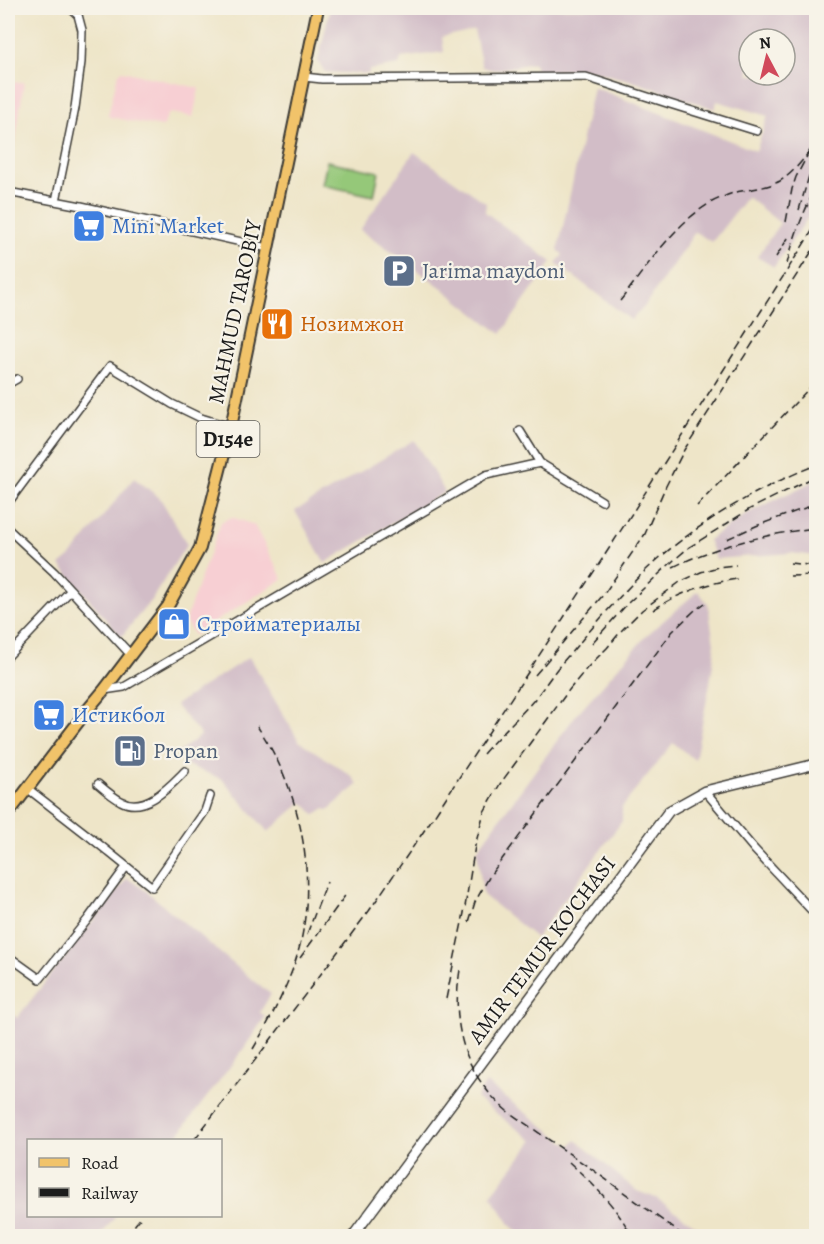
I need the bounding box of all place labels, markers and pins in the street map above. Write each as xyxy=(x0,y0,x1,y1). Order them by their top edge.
supermarket icon: Mini Market xyxy=(71,208,107,244)
place label: Mini Market xyxy=(112,211,224,241)
parking icon: Jarima maydoni xyxy=(381,253,417,289)
place label: Jarima maydoni xyxy=(422,256,565,286)
restaurant icon: Нозимжон xyxy=(259,306,295,342)
place label: Нозимжон xyxy=(300,309,404,339)
shop icon: Стройматериалы xyxy=(156,606,192,642)
place label: Стройматериалы xyxy=(197,609,361,639)
supermarket icon: Истикбол xyxy=(31,697,67,733)
place label: Истикбол xyxy=(72,700,165,730)
fuel station icon: Propan xyxy=(112,733,148,769)
place label: Propan xyxy=(153,736,218,766)

